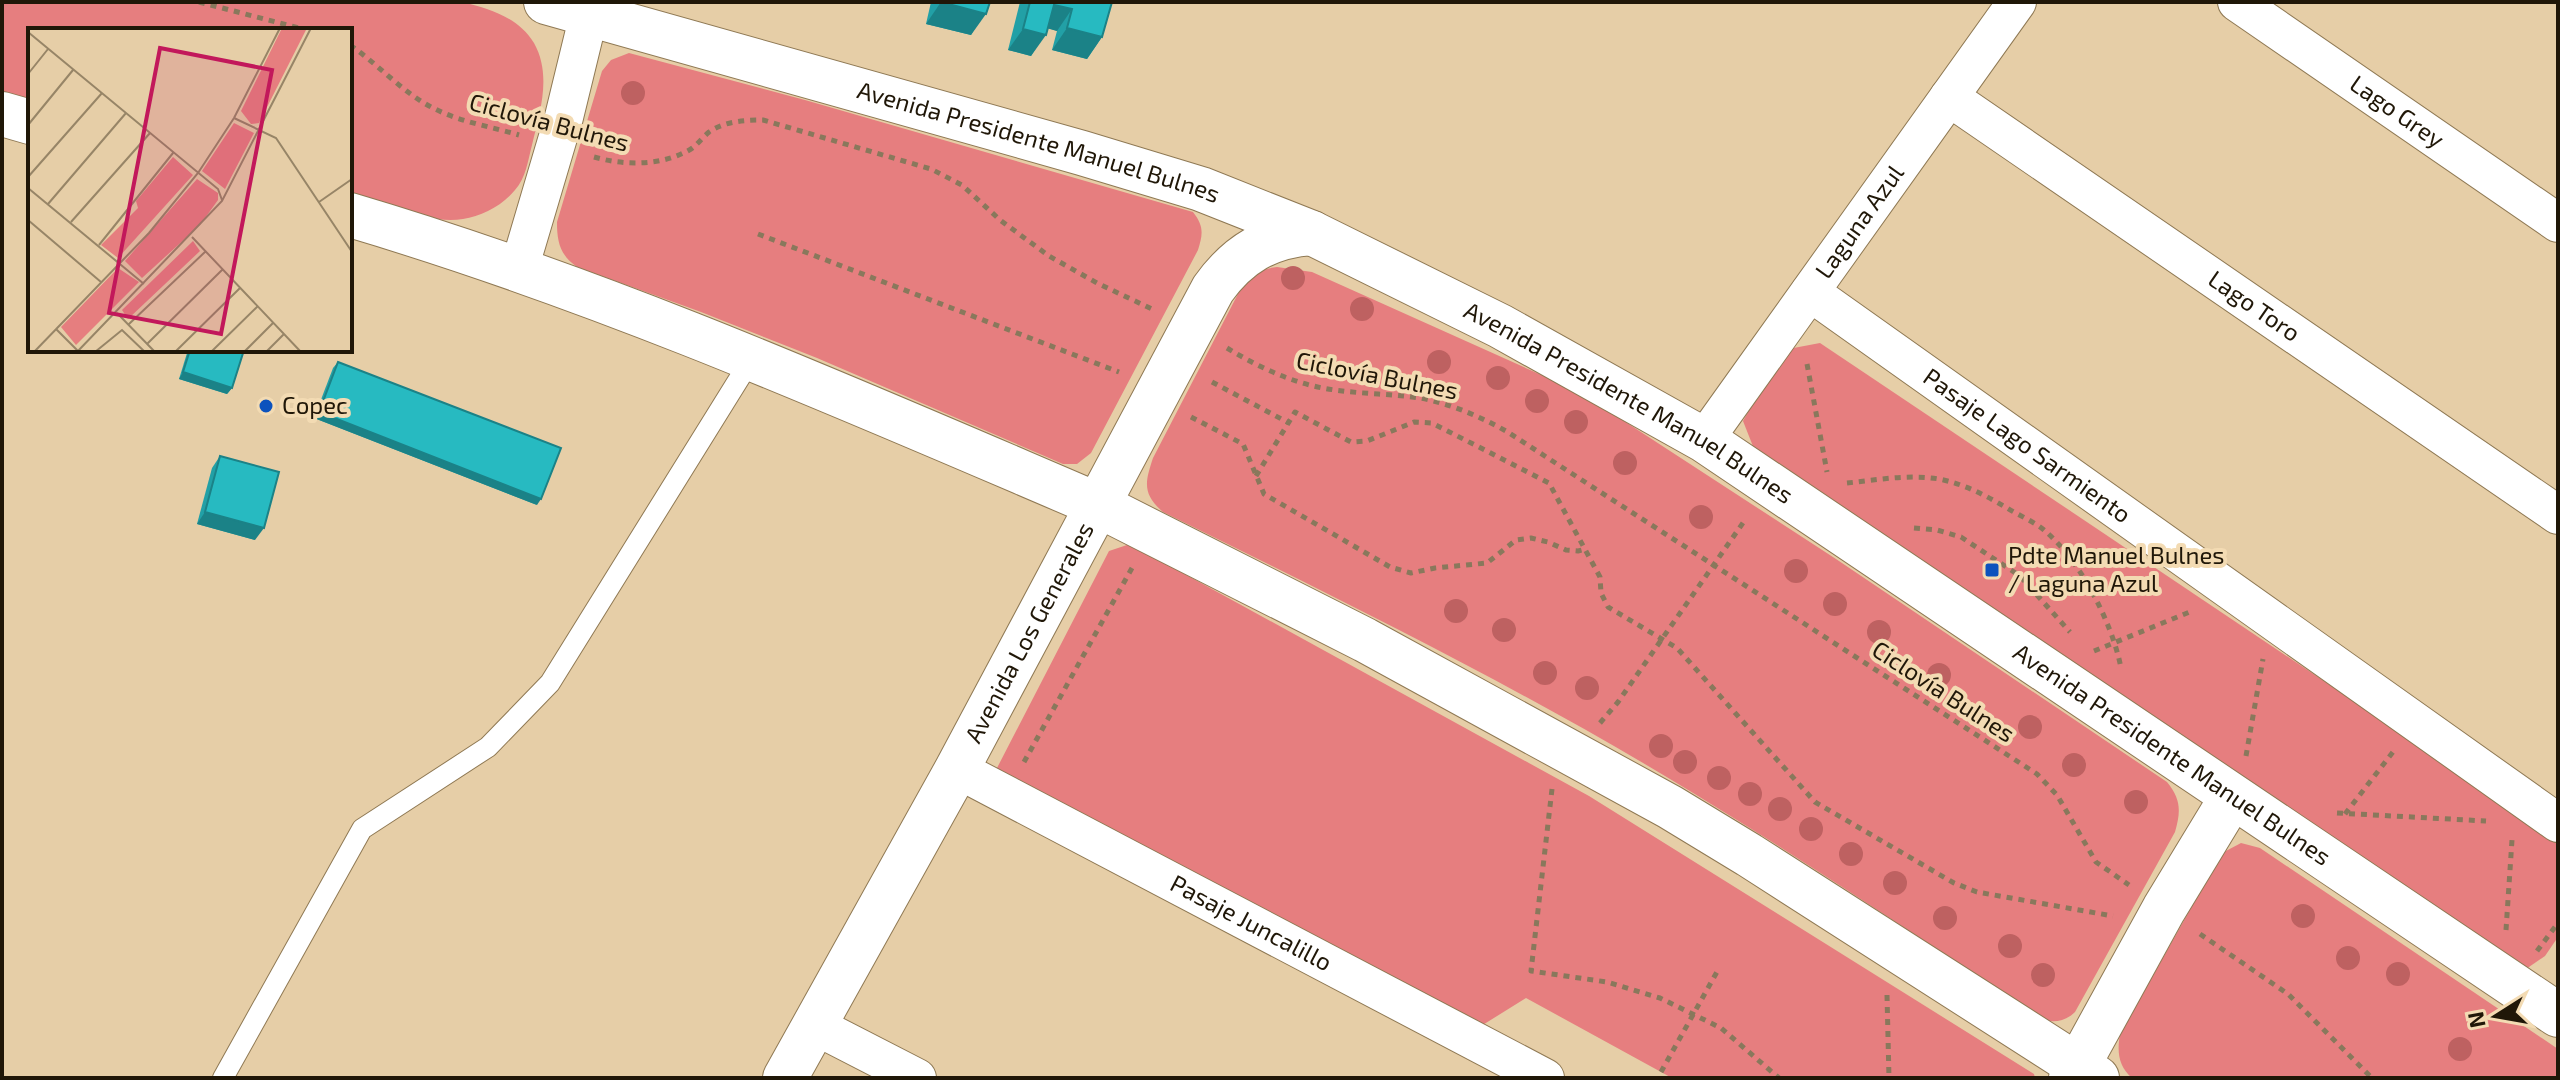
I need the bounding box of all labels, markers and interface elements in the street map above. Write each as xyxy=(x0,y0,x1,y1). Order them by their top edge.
inset map xyxy=(28,28,352,352)
street label: Lago Grey xyxy=(2345,68,2450,153)
street label: Avenida Presidente Manuel Bulnes xyxy=(854,74,1224,208)
street label: Ciclovía Bulnes xyxy=(466,86,632,157)
street label: Laguna Azul xyxy=(1808,159,1909,283)
street label: Lago Toro xyxy=(2203,263,2306,347)
street label: Avenida Presidente Manuel Bulnes xyxy=(1460,295,1799,509)
street label: Ciclovía Bulnes xyxy=(1294,345,1461,404)
street label: Pasaje Lago Sarmiento xyxy=(1918,361,2137,528)
place label: Copec xyxy=(282,390,348,419)
marker: Copec xyxy=(257,397,275,415)
street label: Avenida Los Generales xyxy=(958,517,1099,747)
place label: Pdte Manuel Bulnes / Laguna Azul xyxy=(2008,540,2225,597)
marker: Pdte Manuel Bulnes / Laguna Azul xyxy=(1983,561,2001,579)
street label: Ciclovía Bulnes xyxy=(1867,634,2020,748)
street label: Avenida Presidente Manuel Bulnes xyxy=(2009,637,2337,871)
street label: Pasaje Juncalillo xyxy=(1166,868,1337,976)
north arrow xyxy=(2456,976,2536,1056)
text: N xyxy=(2461,1010,2490,1030)

